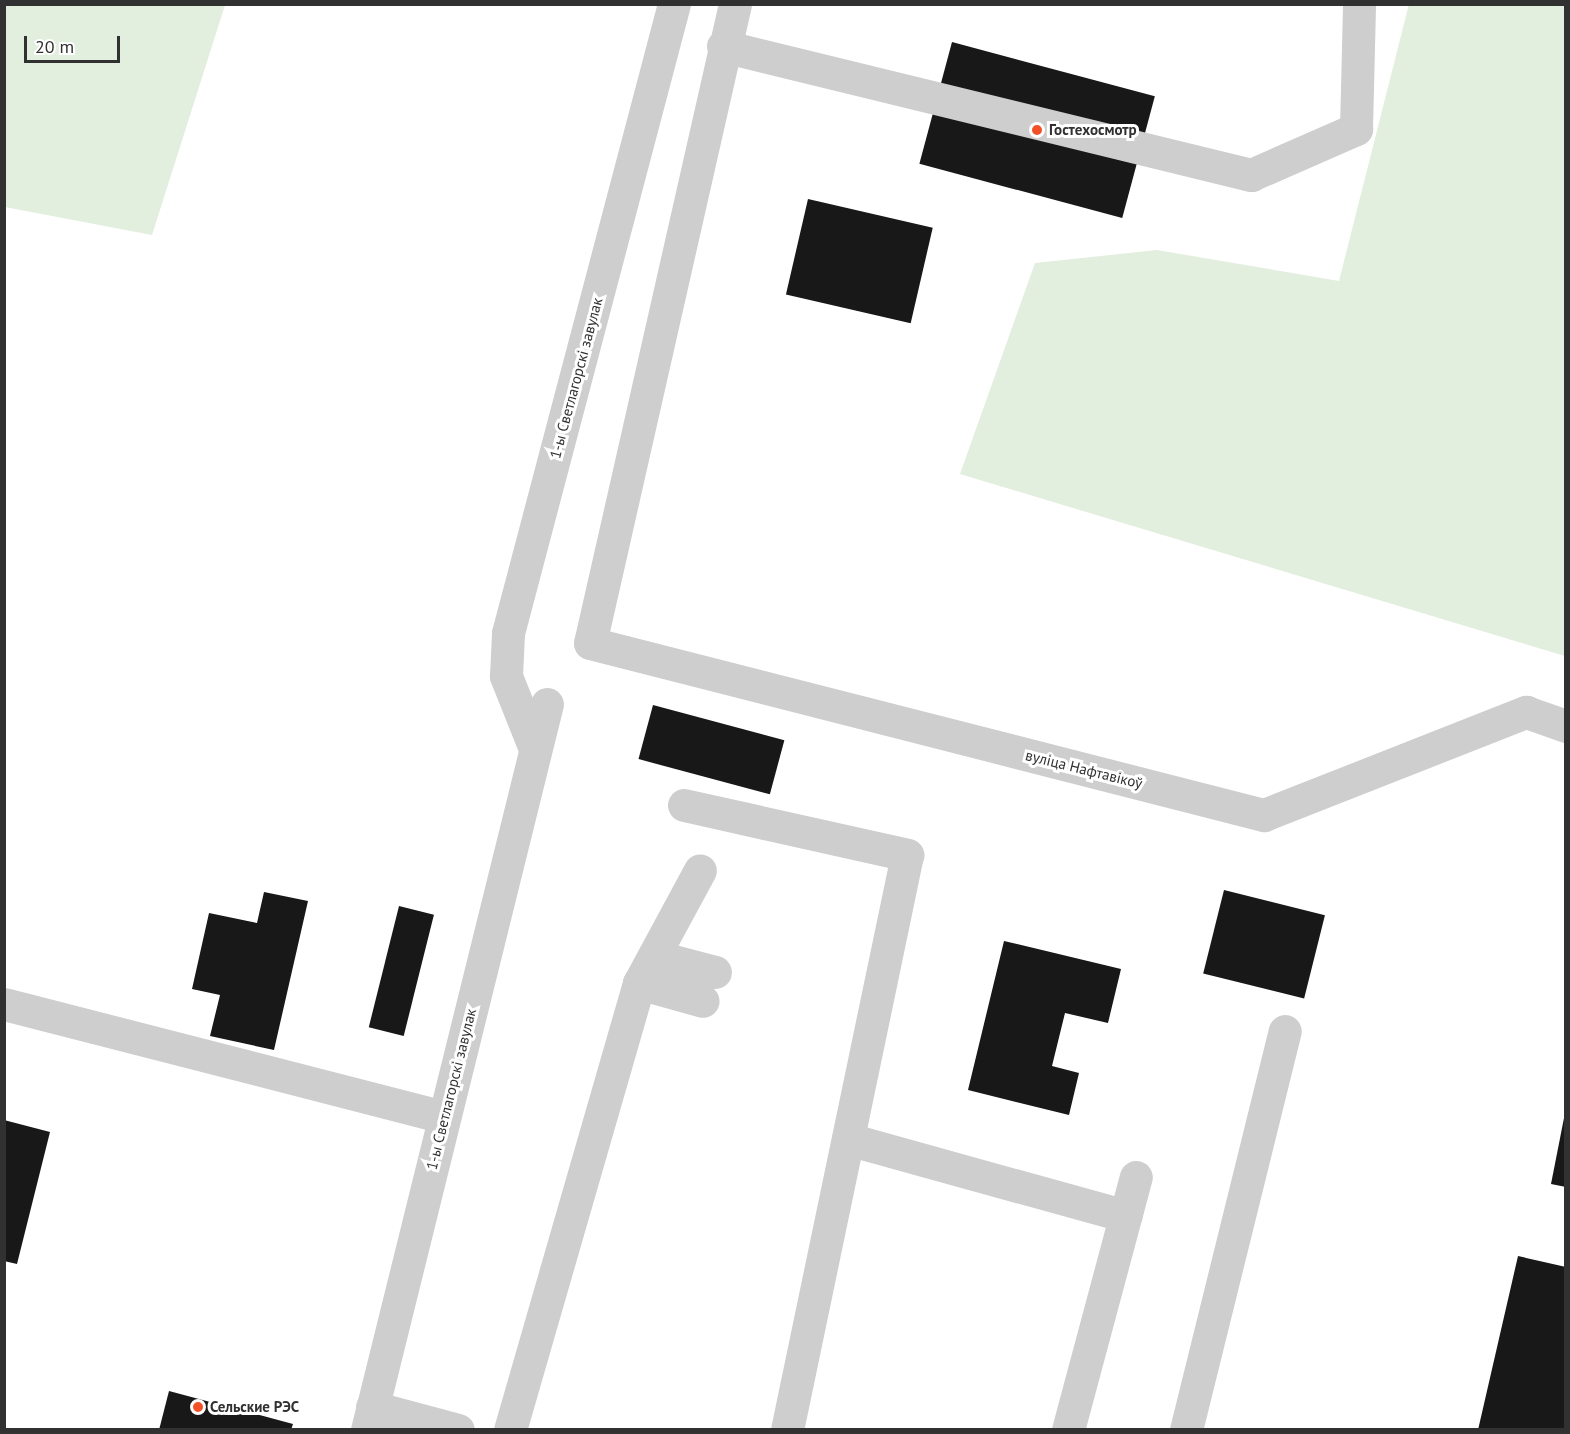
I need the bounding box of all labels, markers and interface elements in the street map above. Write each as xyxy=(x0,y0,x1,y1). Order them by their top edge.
scale bar xyxy=(27,24,123,62)
text: 20 m xyxy=(35,35,74,58)
place label: Гостехосмотр xyxy=(1049,121,1137,139)
marker: Гостехосмотр xyxy=(1030,123,1044,137)
street label: 1-ы Светлагорскі завулак xyxy=(546,296,606,460)
street label: вуліца Нафтавікоў xyxy=(1024,746,1144,792)
street label: 1-ы Светлагорскі завулак xyxy=(422,1006,480,1172)
place label: Сельские РЭС xyxy=(210,1398,299,1416)
marker: Сельские РЭС xyxy=(191,1400,205,1414)

